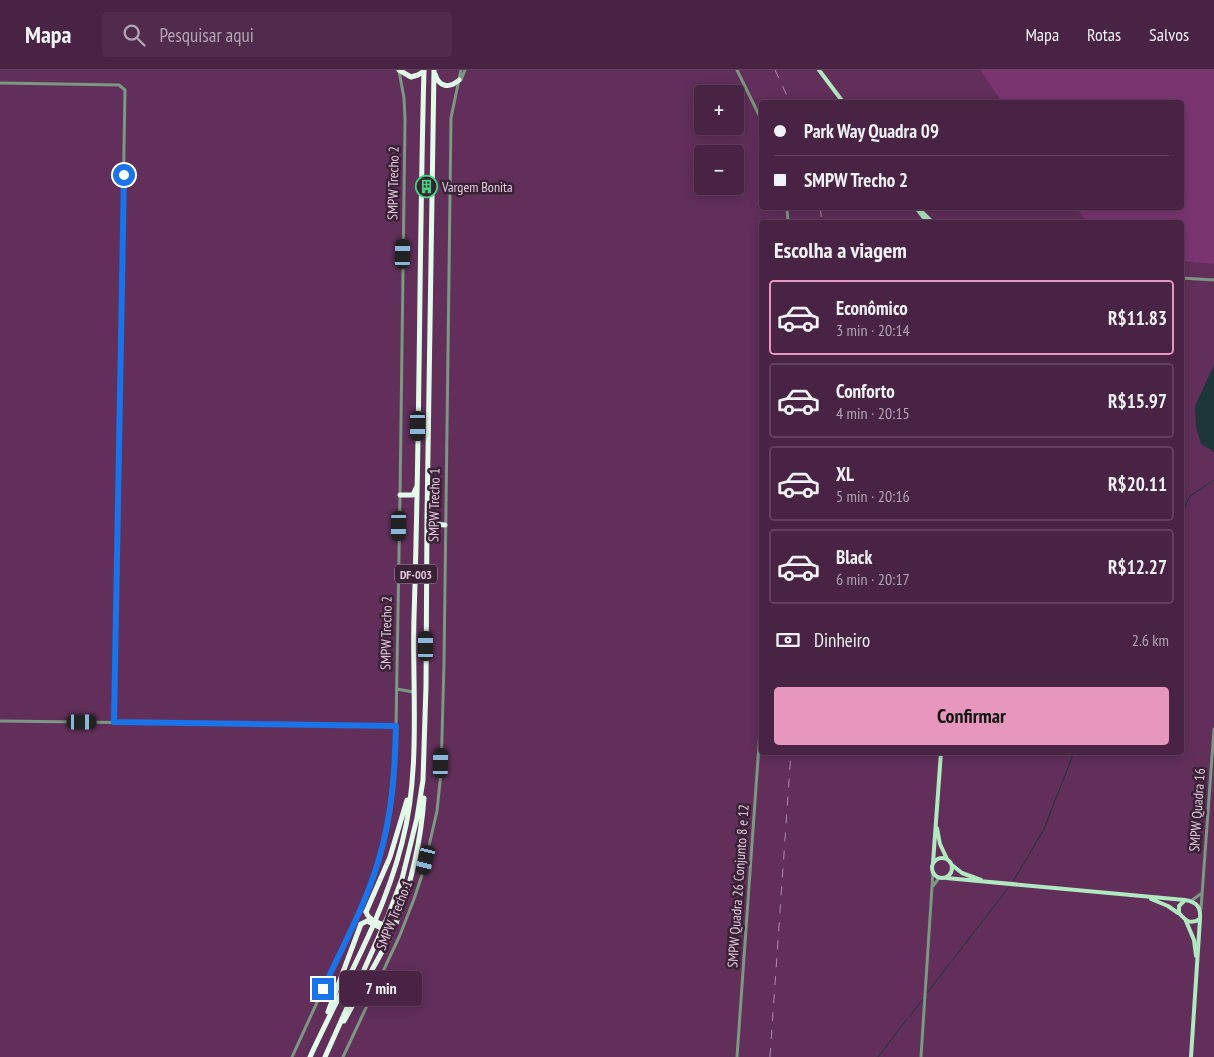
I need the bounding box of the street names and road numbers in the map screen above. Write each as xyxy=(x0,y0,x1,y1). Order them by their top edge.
street label: SMPW Trecho 2 xyxy=(383,146,403,220)
street label: SMPW Trecho 1 xyxy=(424,468,444,542)
road number: DF-003 xyxy=(395,564,437,584)
street label: SMPW Trecho 2 xyxy=(376,596,396,670)
street label: SMPW Quadra 16 xyxy=(1185,768,1209,852)
street label: SMPW Quadra 26 Conjunto 8 e 12 xyxy=(723,804,753,968)
street label: SMPW Trecho 1 xyxy=(372,877,416,953)

